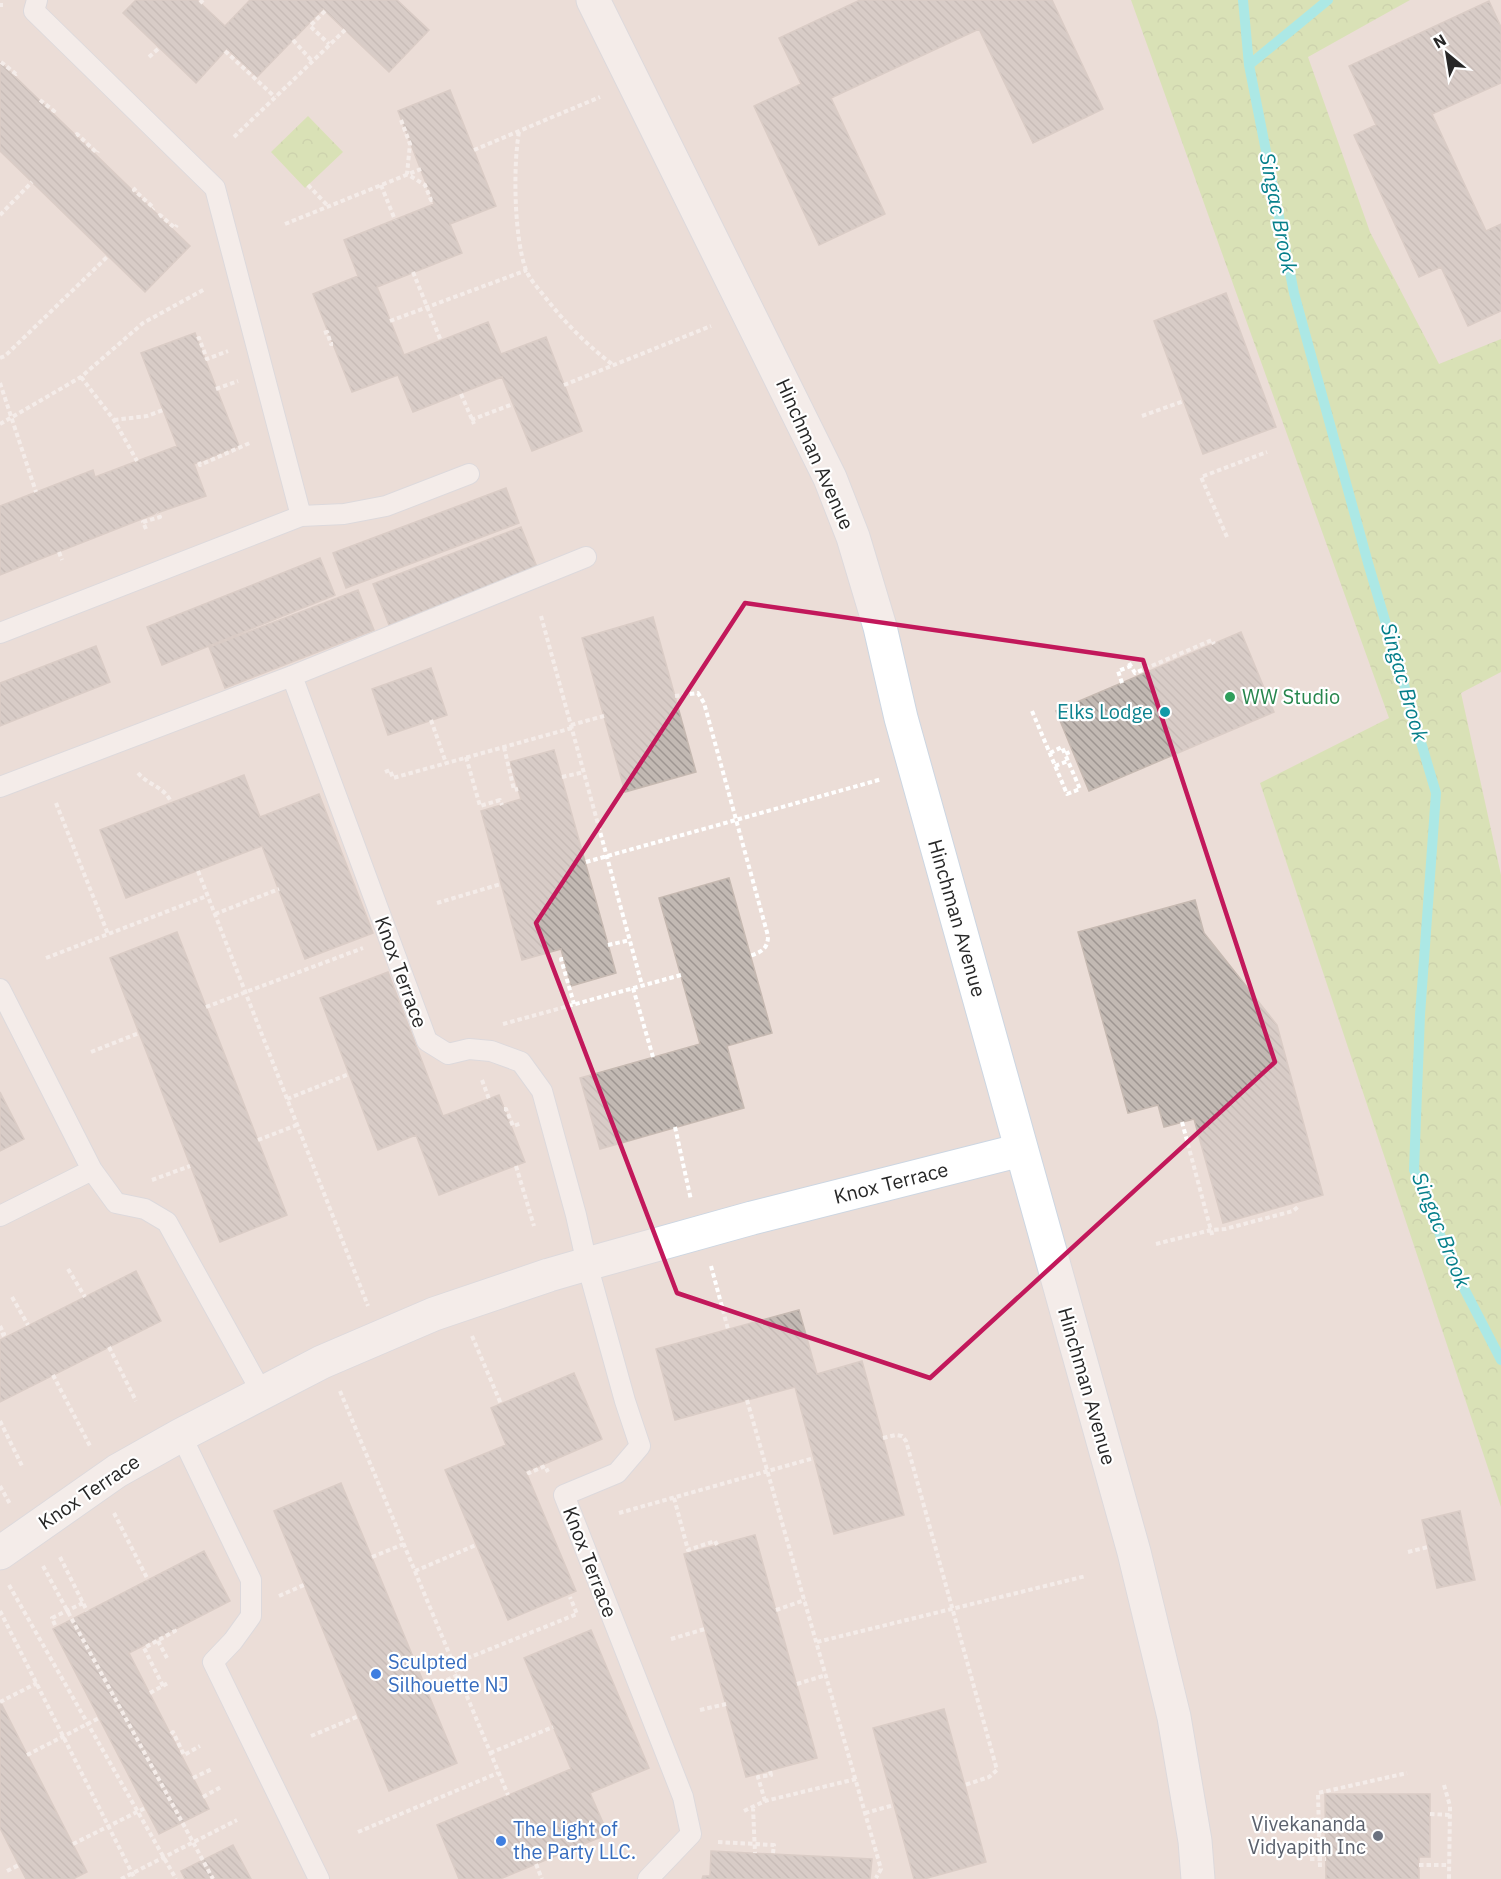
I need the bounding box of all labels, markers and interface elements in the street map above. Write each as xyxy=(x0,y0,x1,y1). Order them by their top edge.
north arrow xyxy=(1417,24,1477,84)
text: N xyxy=(1429,29,1450,53)
water label: Singac Brook xyxy=(1254,150,1305,277)
street label: Hinchman Avenue xyxy=(770,374,861,534)
water label: Singac Brook xyxy=(1375,619,1436,745)
place label: WW Studio xyxy=(1242,683,1340,710)
marker: WW Studio xyxy=(1223,690,1237,704)
place label: Elks Lodge xyxy=(1057,698,1153,725)
marker: Elks Lodge xyxy=(1158,705,1172,719)
street label: Hinchman Avenue xyxy=(922,836,993,1000)
street label: Knox Terrace xyxy=(369,912,434,1031)
street label: Knox Terrace xyxy=(831,1155,951,1210)
water label: Singac Brook xyxy=(1406,1168,1478,1293)
street label: Hinchman Avenue xyxy=(1052,1304,1123,1468)
street label: Knox Terrace xyxy=(33,1448,145,1535)
street label: Knox Terrace xyxy=(557,1502,624,1621)
place label: Sculpted Silhouette NJ xyxy=(388,1648,509,1698)
marker: Sculpted Silhouette NJ xyxy=(369,1667,383,1681)
place label: Vivekananda Vidyapith Inc xyxy=(1248,1810,1366,1860)
place label: The Light of the Party LLC. xyxy=(513,1815,636,1865)
marker: Vivekananda Vidyapith Inc xyxy=(1371,1829,1385,1843)
marker: The Light of the Party LLC. xyxy=(494,1834,508,1848)

